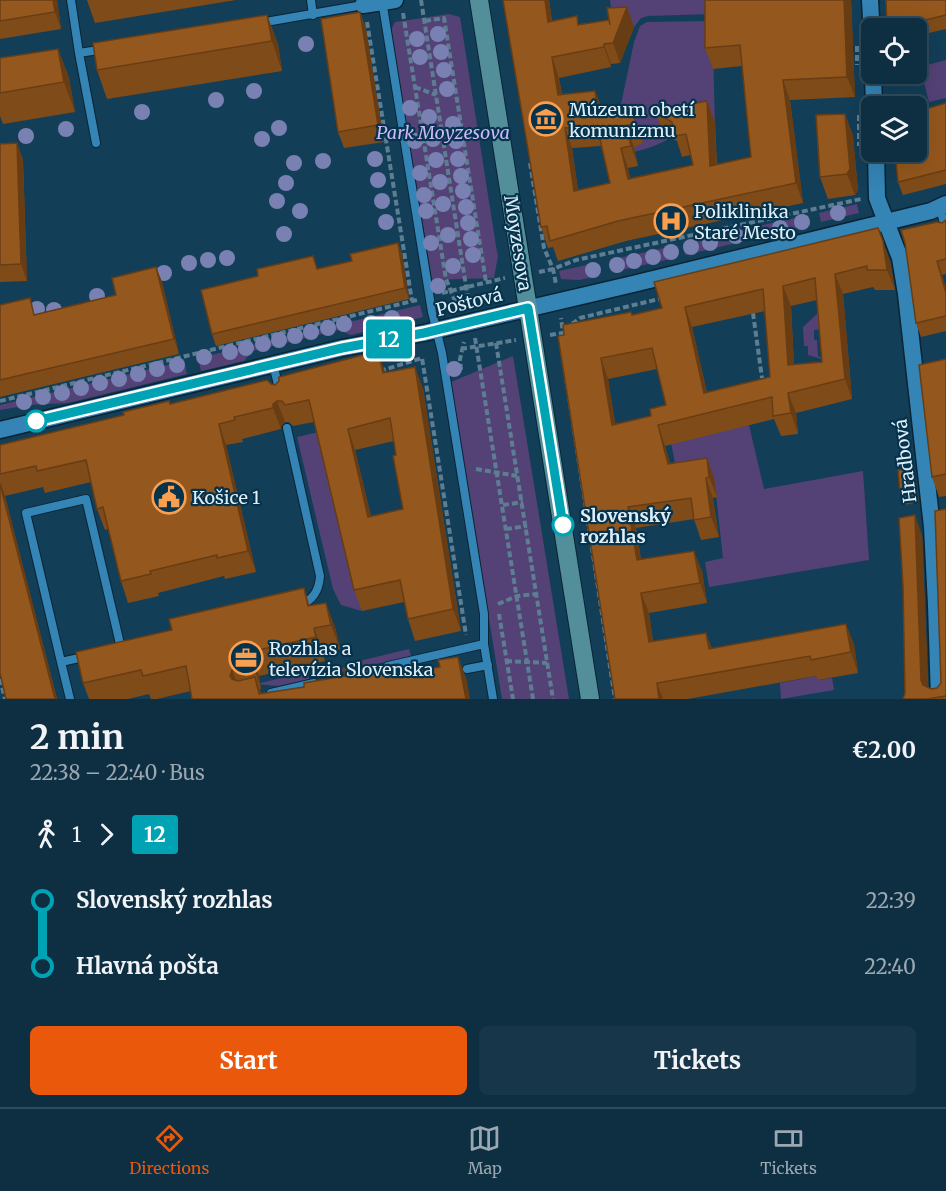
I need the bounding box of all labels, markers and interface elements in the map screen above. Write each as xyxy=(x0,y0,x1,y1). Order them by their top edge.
map controls xyxy=(861,18,927,162)
button: locate xyxy=(861,18,927,84)
button: layers xyxy=(861,96,927,162)
place label: Múzeum obetí komunizmu xyxy=(569,98,696,142)
museum icon: Múzeum obetí komunizmu xyxy=(528,101,564,137)
park label: Park Moyzesova xyxy=(376,121,510,144)
street label: Moyzesova xyxy=(499,193,537,293)
place label: Poliklinika Staré Mesto xyxy=(694,200,796,244)
hospital icon: Poliklinika Staré Mesto xyxy=(653,203,689,239)
street label: Poštová xyxy=(433,283,505,321)
line badge: 12 xyxy=(362,320,416,358)
text: 12 xyxy=(378,326,400,353)
unlabelled marker xyxy=(25,410,47,432)
street label: Hradbová xyxy=(888,418,922,504)
public building icon: Košice 1 xyxy=(151,479,187,515)
place label: Košice 1 xyxy=(192,486,260,509)
place label: Slovenský rozhlas xyxy=(580,504,671,548)
marker: Slovenský rozhlas xyxy=(552,514,574,536)
place label: Rozhlas a televízia Slovenska xyxy=(269,637,434,681)
office icon: Rozhlas a televízia Slovenska xyxy=(228,640,264,676)
text: 2 min xyxy=(30,717,124,758)
text: €2.00 xyxy=(852,736,916,764)
text: 22:38 – 22:40 · Bus xyxy=(30,760,205,785)
icon: walk xyxy=(30,818,63,851)
icon: forward xyxy=(90,818,123,851)
text: 12 xyxy=(144,821,166,848)
text: 1 xyxy=(72,822,81,847)
text: Slovenský rozhlas xyxy=(76,886,273,914)
text: 22:39 xyxy=(866,888,916,913)
text: Hlavná pošta xyxy=(76,952,219,980)
text: 22:40 xyxy=(864,954,916,979)
button: Start xyxy=(30,1026,467,1095)
button: Tickets xyxy=(479,1026,916,1095)
tab: Directions xyxy=(129,1122,209,1178)
tab: Map xyxy=(468,1122,502,1178)
tab: Tickets xyxy=(760,1122,817,1178)

